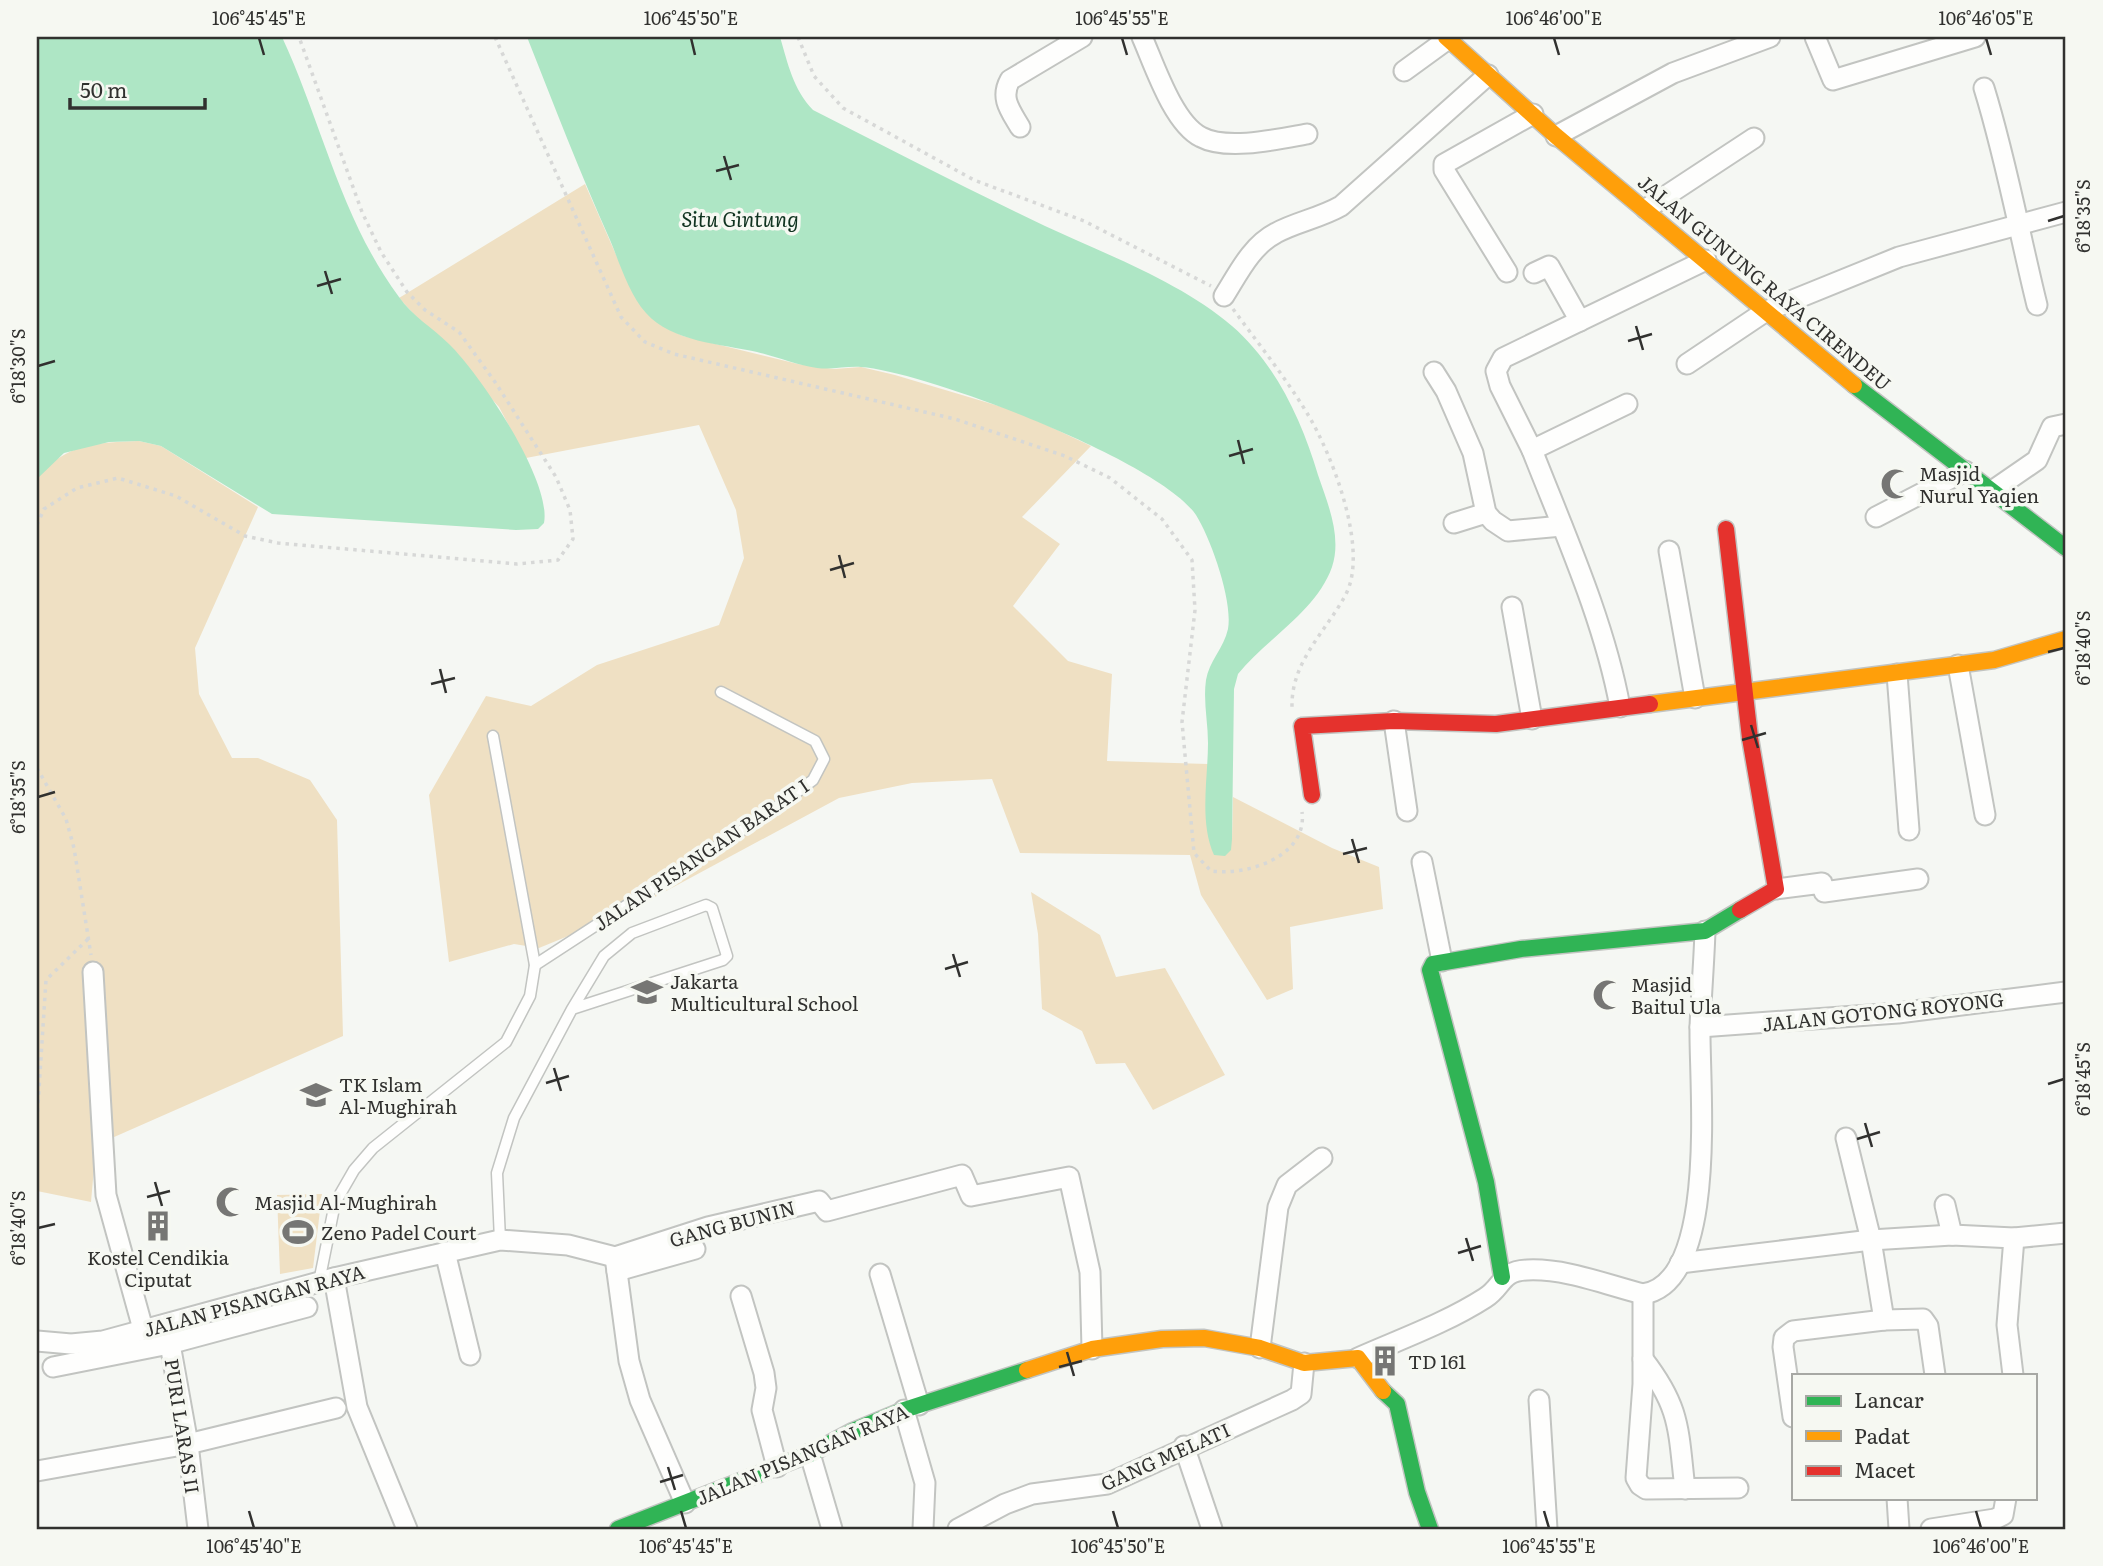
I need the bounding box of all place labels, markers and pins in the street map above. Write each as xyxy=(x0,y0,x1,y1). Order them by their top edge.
place label: Masjid Nurul Yaqien xyxy=(1919,459,2039,509)
mosque icon: Masjid Nurul Yaqien xyxy=(1879,467,1913,501)
place label: Jakarta Multicultural School xyxy=(670,967,858,1017)
place label: Masjid Baitul Ula xyxy=(1631,970,1722,1020)
school or university icon: Jakarta Multicultural School xyxy=(630,975,664,1009)
mosque icon: Masjid Baitul Ula xyxy=(1591,978,1625,1012)
place label: TK Islam Al-Mughirah xyxy=(339,1070,457,1120)
school or university icon: TK Islam Al-Mughirah xyxy=(299,1078,333,1112)
mosque icon: Masjid Al-Mughirah xyxy=(214,1185,248,1219)
place label: Masjid Al-Mughirah xyxy=(254,1188,437,1216)
building icon: Kostel Cendikia Ciputat xyxy=(141,1209,175,1243)
sports icon: Zeno Padel Court xyxy=(281,1215,315,1249)
place label: Zeno Padel Court xyxy=(321,1218,477,1246)
place label: Kostel Cendikia Ciputat xyxy=(87,1243,230,1293)
building icon: TD 161 xyxy=(1368,1344,1402,1378)
place label: TD 161 xyxy=(1408,1347,1466,1375)

